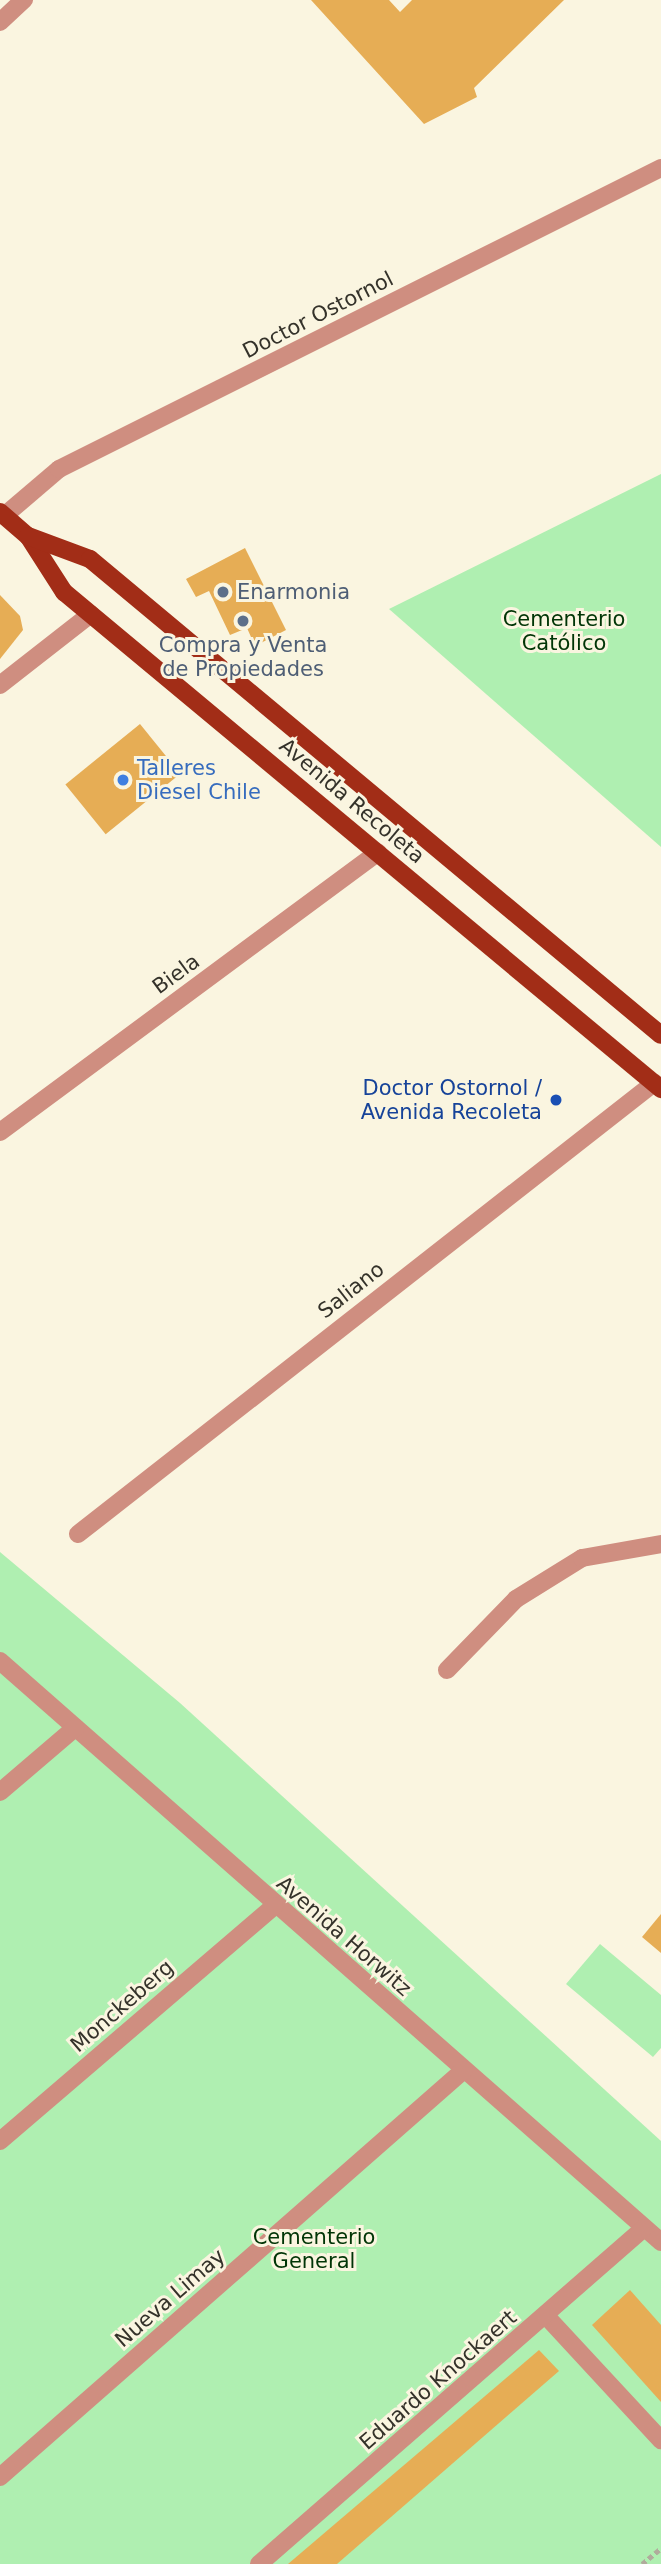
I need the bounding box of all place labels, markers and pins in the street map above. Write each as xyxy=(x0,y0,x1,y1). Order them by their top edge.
place label: Enarmonia xyxy=(237,579,350,605)
marker: Enarmonia xyxy=(215,584,231,600)
marker: Compra y Venta de Propiedades xyxy=(235,613,251,629)
place label: Compra y Venta de Propiedades xyxy=(159,632,327,682)
place label: Talleres Diesel Chile xyxy=(137,755,261,805)
marker: Talleres Diesel Chile xyxy=(115,772,131,788)
place label: Doctor Ostornol / Avenida Recoleta xyxy=(361,1075,542,1125)
marker: Doctor Ostornol / Avenida Recoleta xyxy=(548,1092,564,1108)

